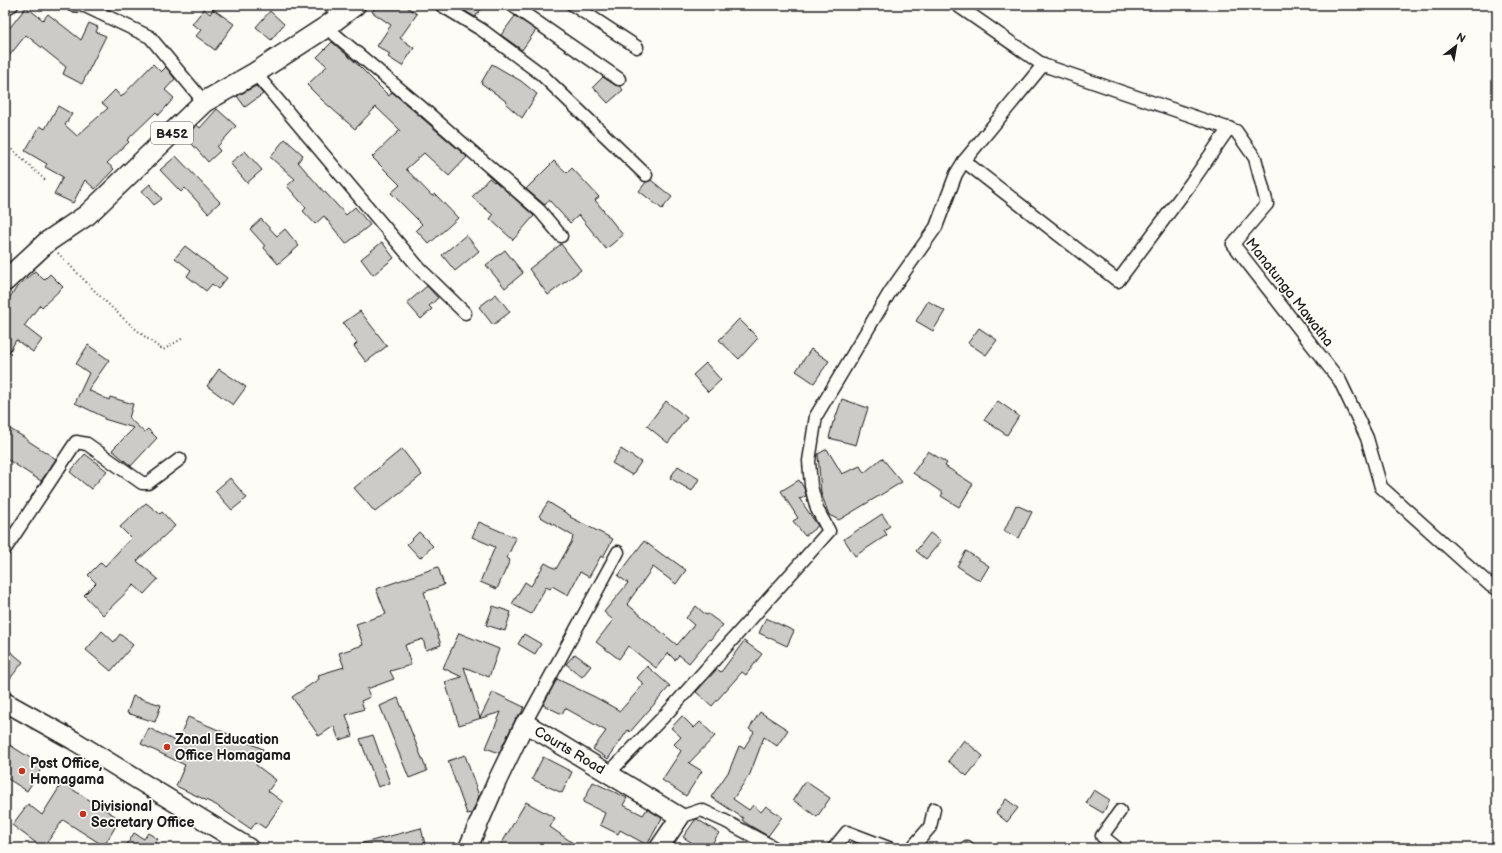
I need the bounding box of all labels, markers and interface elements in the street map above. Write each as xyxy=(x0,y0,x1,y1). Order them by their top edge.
north arrow xyxy=(1436,26,1476,66)
text: N xyxy=(1454,30,1468,46)
road number: B452 xyxy=(151,122,193,144)
street label: Manatunga Mawatha xyxy=(1242,235,1337,350)
street label: Courts Road xyxy=(531,723,608,778)
place label: Zonal Education Office Homagama xyxy=(175,731,291,764)
marker: Zonal Education Office Homagama xyxy=(162,742,172,752)
place label: Post Office, Homagama xyxy=(30,755,104,788)
marker: Post Office, Homagama xyxy=(17,766,27,776)
place label: Divisional Secretary Office xyxy=(91,798,194,831)
marker: Divisional Secretary Office xyxy=(78,809,88,819)

